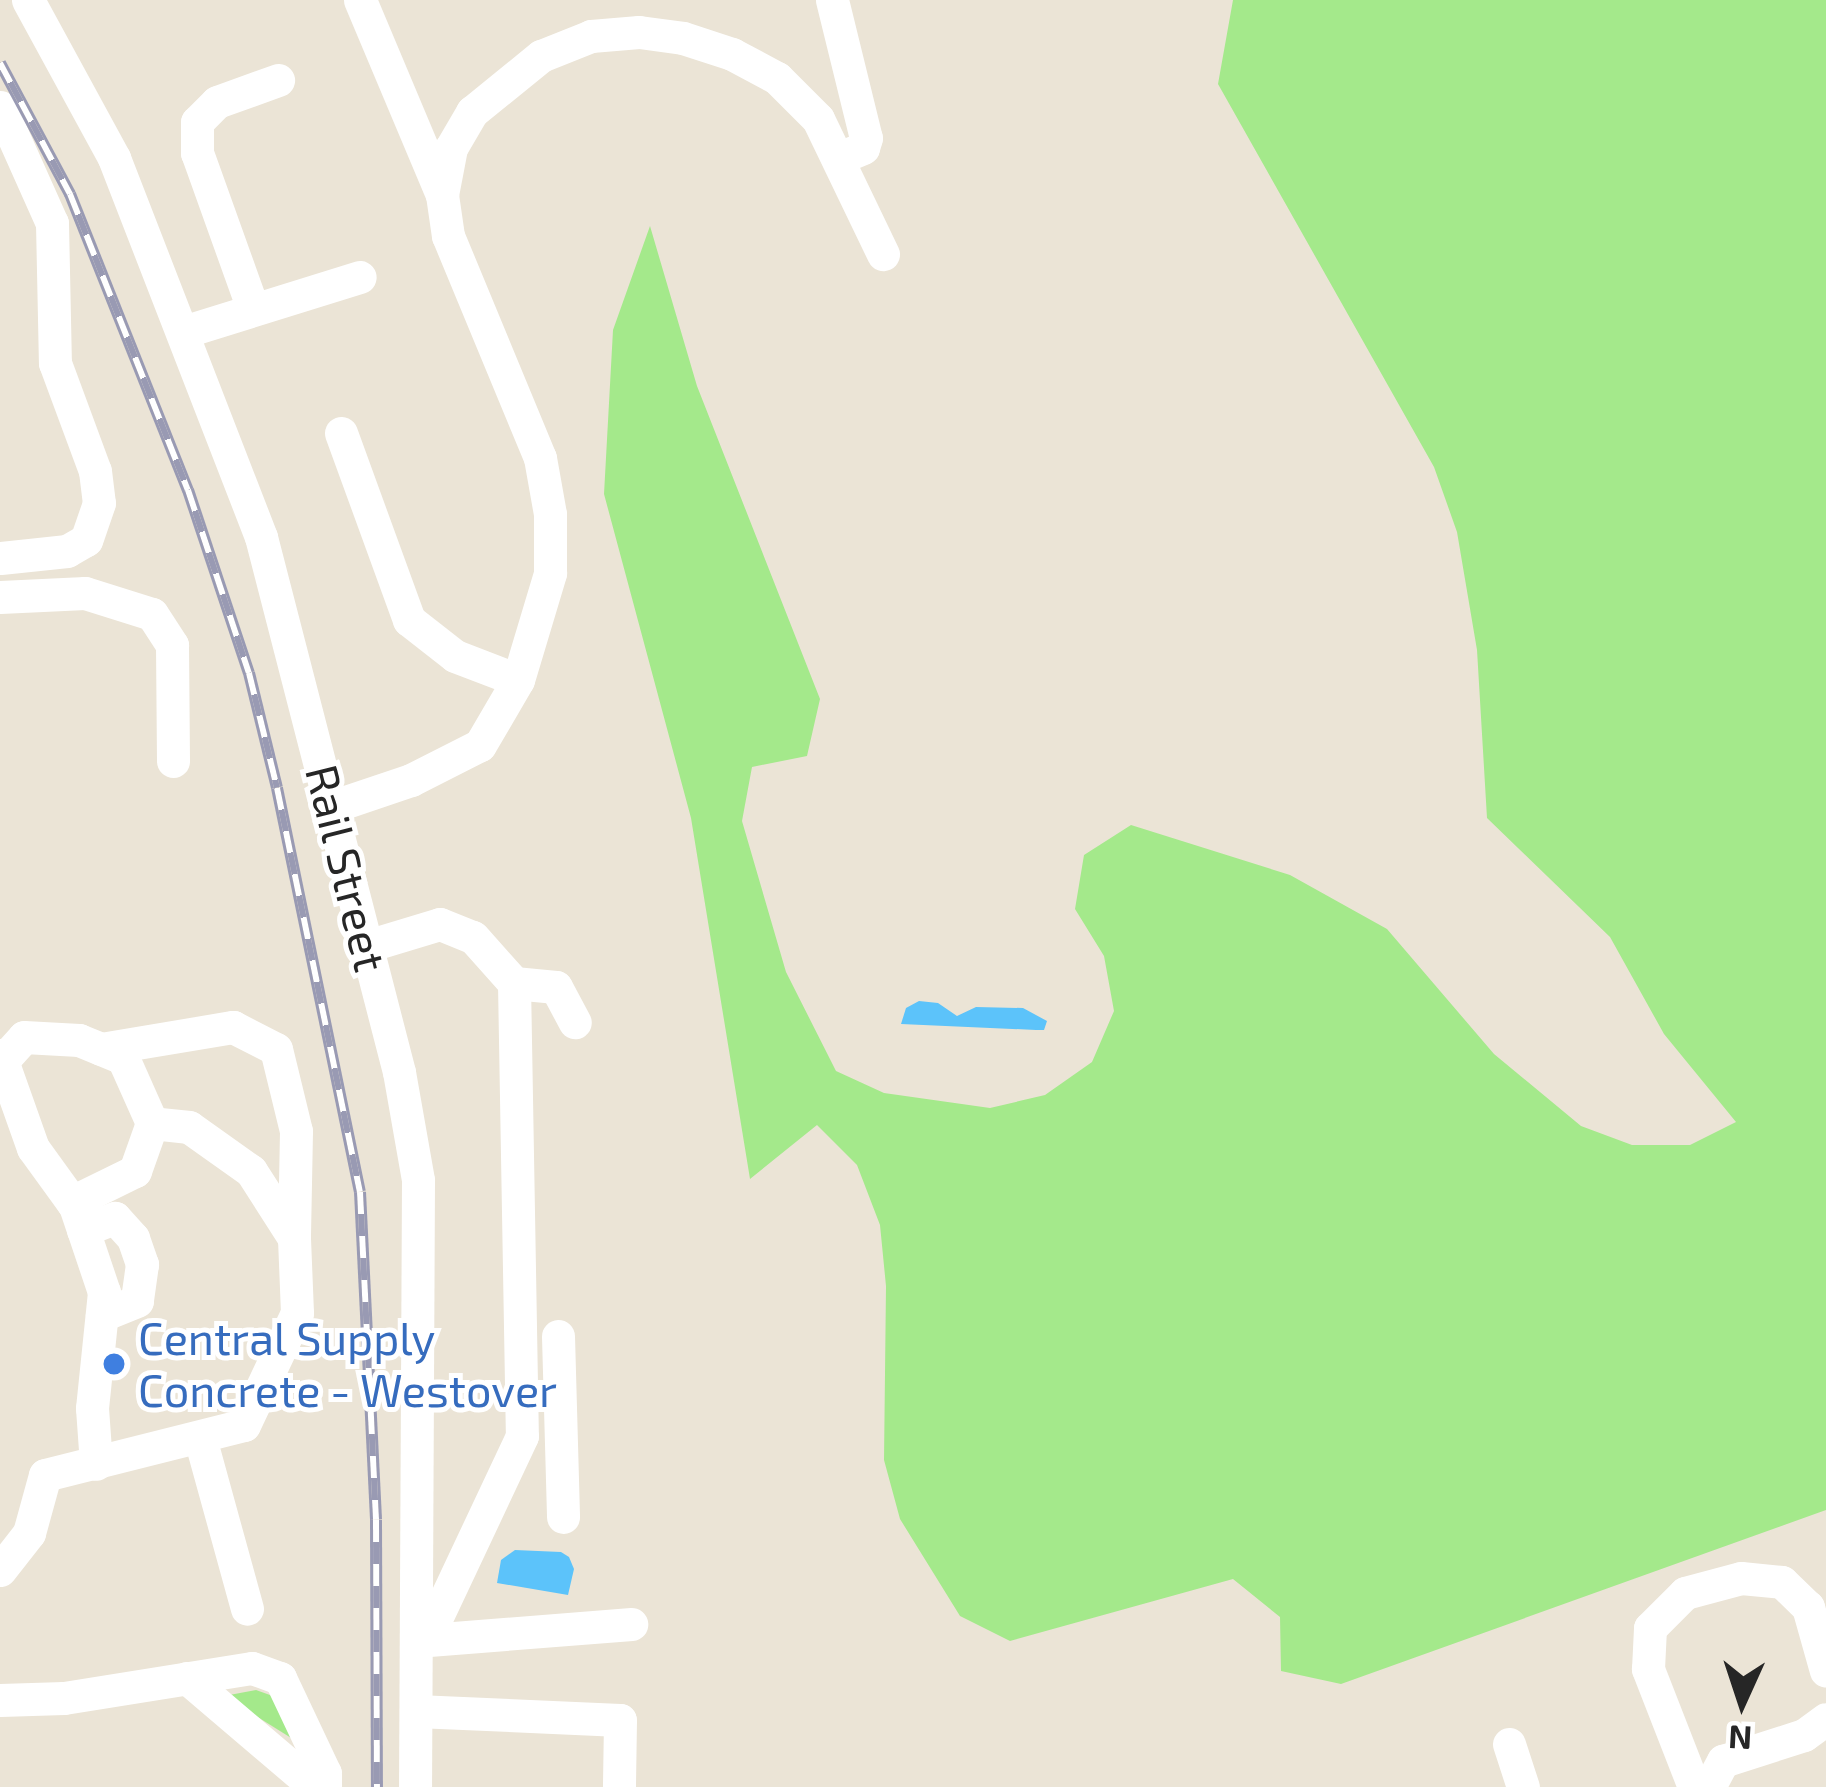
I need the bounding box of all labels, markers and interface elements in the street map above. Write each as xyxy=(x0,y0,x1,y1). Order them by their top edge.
street label: Rail Street xyxy=(295,759,399,977)
place label: Central Supply Concrete - Westover xyxy=(138,1311,558,1417)
marker: Central Supply Concrete - Westover xyxy=(101,1351,127,1377)
north arrow xyxy=(1682,1643,1802,1763)
text: N xyxy=(1727,1718,1753,1760)

